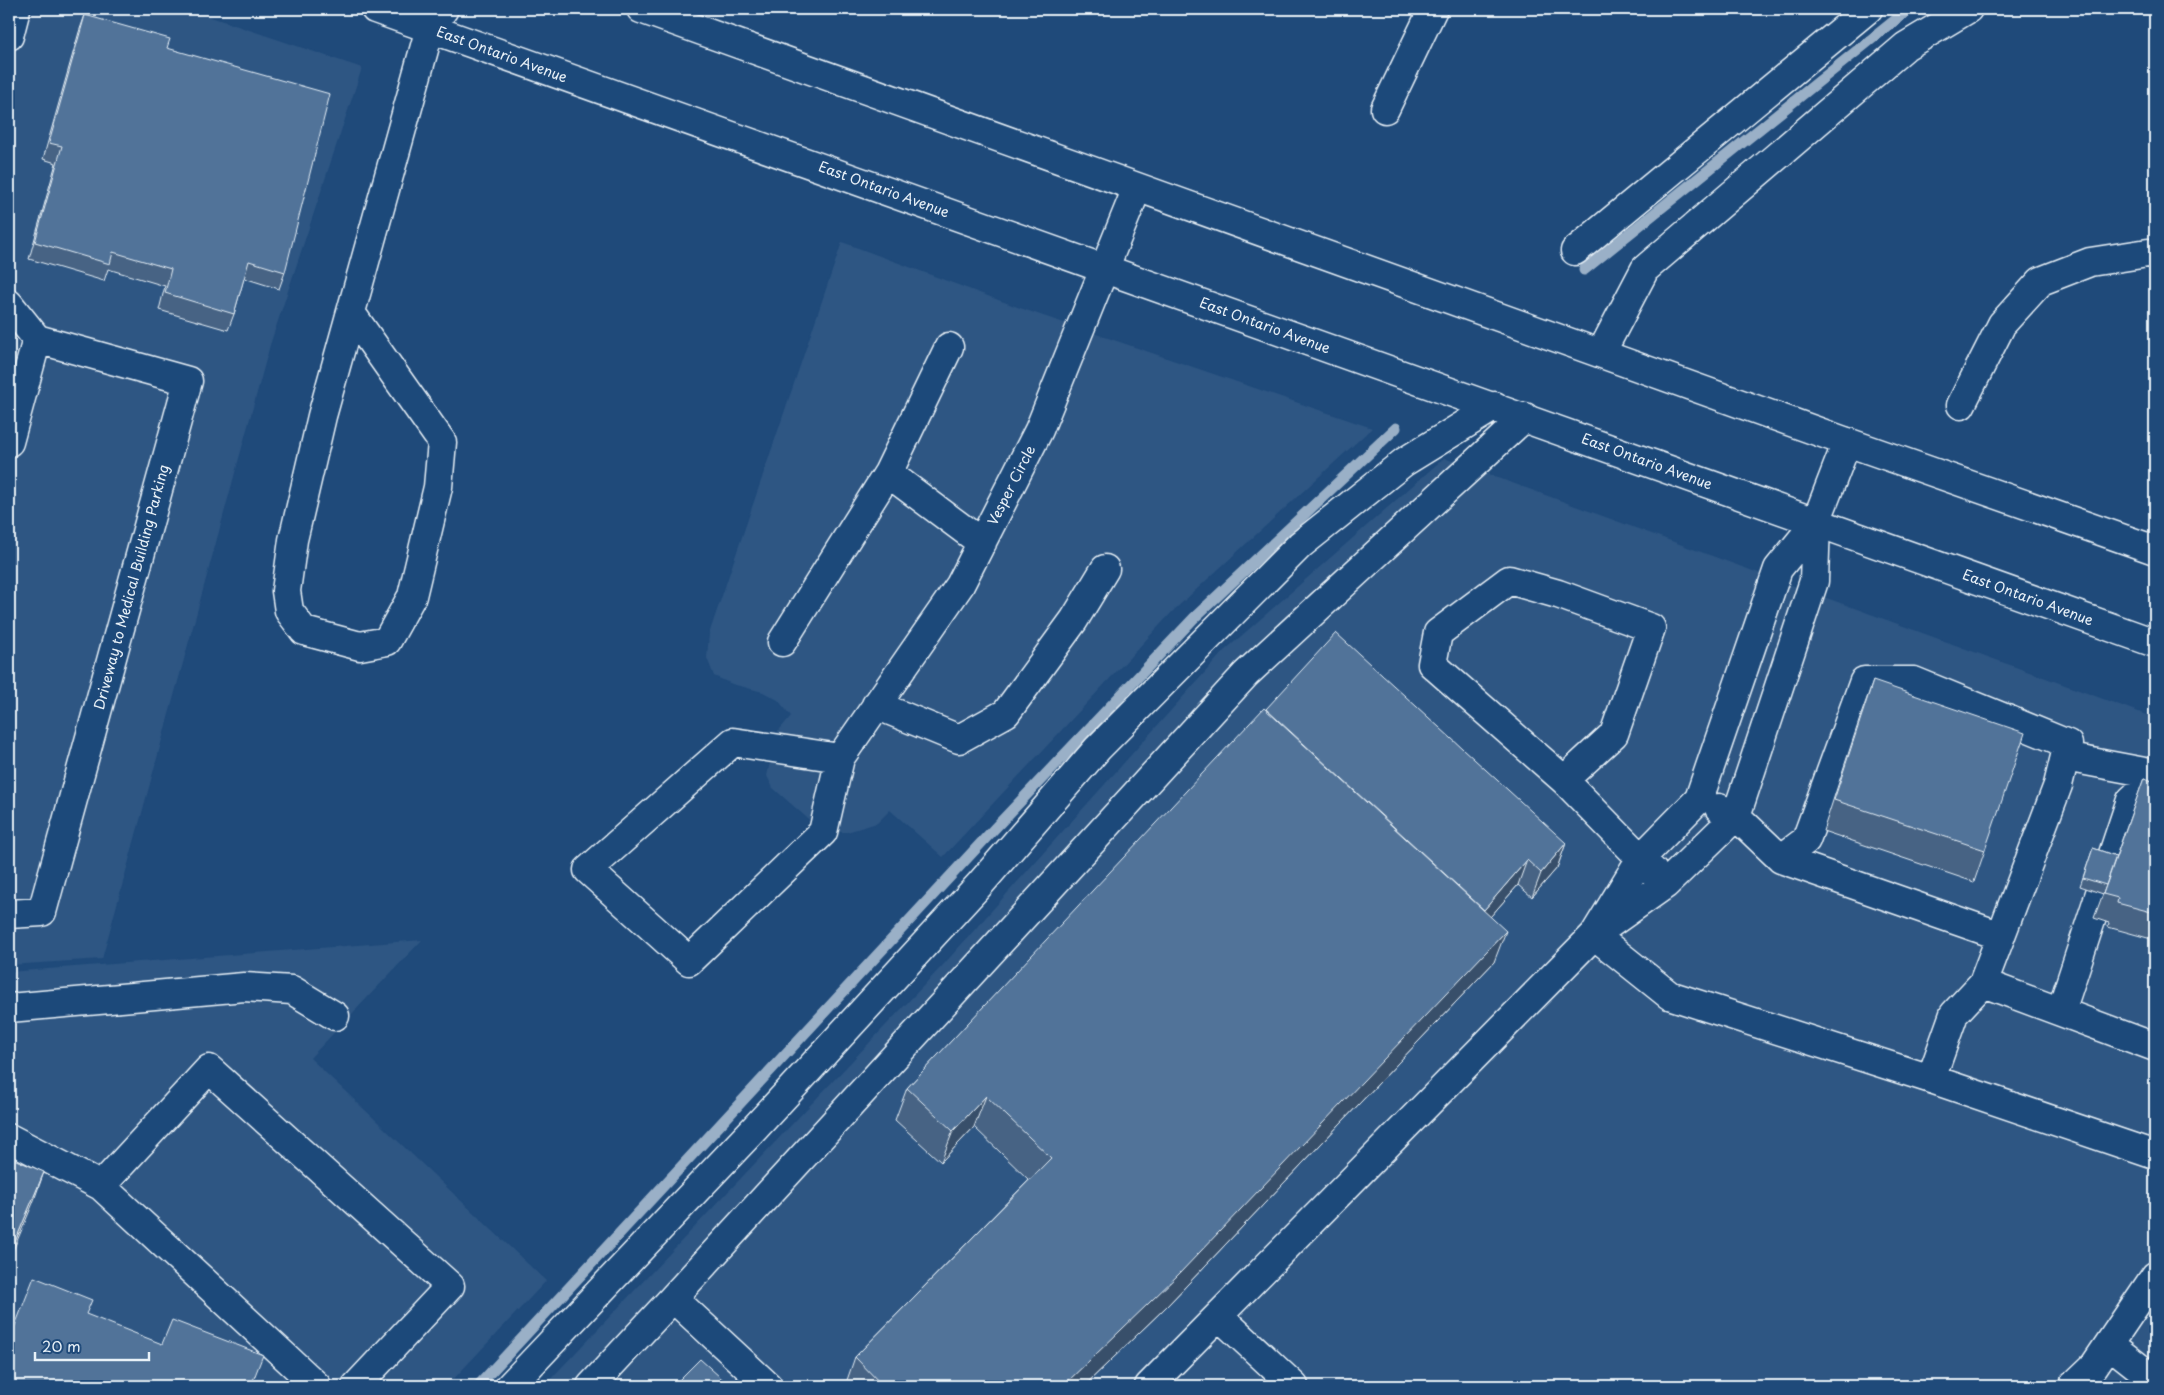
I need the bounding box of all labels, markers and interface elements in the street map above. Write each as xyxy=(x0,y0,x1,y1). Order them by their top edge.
street label: East Ontario Avenue xyxy=(434,21,571,88)
street label: East Ontario Avenue xyxy=(816,156,953,223)
street label: East Ontario Avenue xyxy=(1197,292,1334,359)
street label: East Ontario Avenue xyxy=(1579,428,1716,495)
street label: Vesper Circle xyxy=(982,441,1040,529)
street label: Driveway to Medical Building Parking xyxy=(88,462,174,712)
street label: East Ontario Avenue xyxy=(1960,564,2097,631)
scale bar xyxy=(35,1330,149,1362)
text: 20 m xyxy=(42,1334,81,1357)

